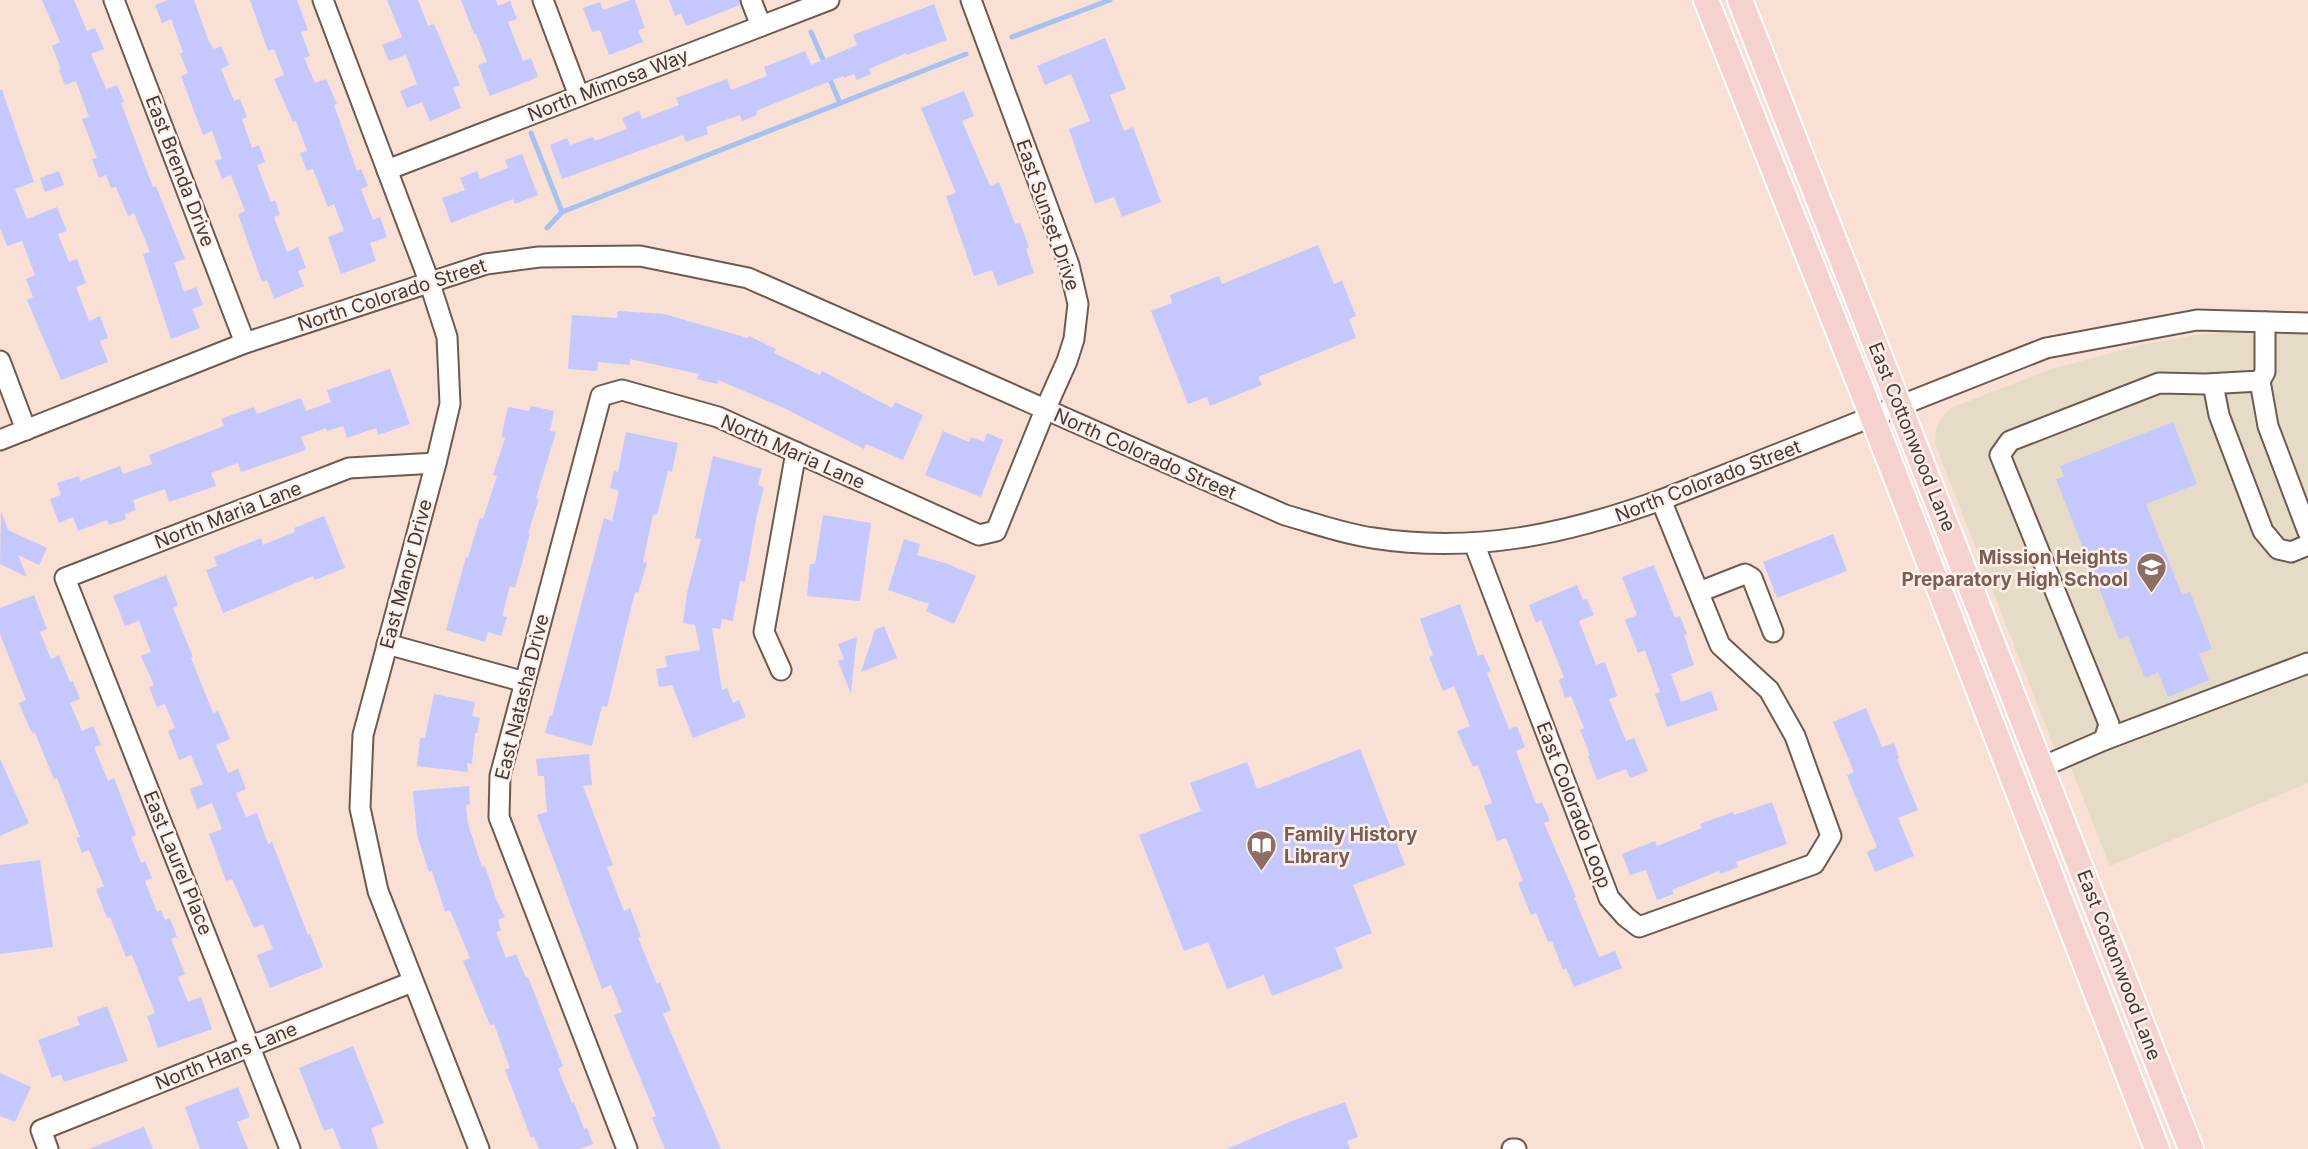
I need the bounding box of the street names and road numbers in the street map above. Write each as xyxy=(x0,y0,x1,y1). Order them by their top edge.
street label: North Mimosa Way xyxy=(524,44,692,126)
street label: East Brenda Drive xyxy=(141,92,219,250)
street label: East Sunset Drive xyxy=(1011,136,1085,294)
street label: North Colorado Street xyxy=(295,254,489,336)
street label: East Cottonwood Lane xyxy=(1863,339,1961,535)
street label: North Colorado Street xyxy=(1050,403,1240,505)
street label: North Maria Lane xyxy=(717,410,869,494)
street label: North Colorado Street xyxy=(1612,435,1804,527)
street label: North Maria Lane xyxy=(151,476,305,554)
street label: East Manor Drive xyxy=(375,497,437,651)
street label: East Natasha Drive xyxy=(490,612,554,782)
street label: East Colorado Loop xyxy=(1532,719,1616,891)
street label: East Laurel Place xyxy=(139,788,217,938)
street label: East Cottonwood Lane xyxy=(2072,867,2166,1063)
street label: North Hans Lane xyxy=(152,1017,300,1095)

